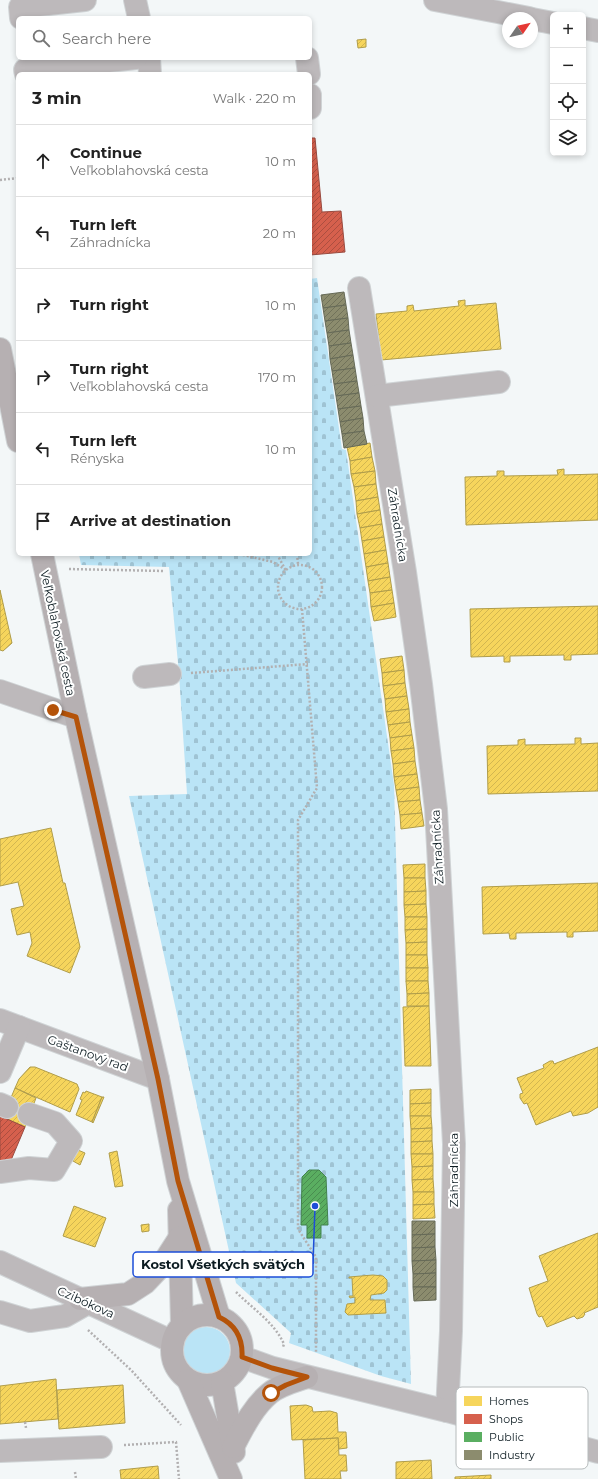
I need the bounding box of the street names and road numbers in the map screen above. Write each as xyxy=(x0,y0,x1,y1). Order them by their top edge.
street label: Záhradnícka xyxy=(385,487,411,563)
street label: Veľkoblahovská cesta xyxy=(37,569,79,697)
street label: Záhradnícka xyxy=(428,809,446,885)
street label: Gaštanový rad xyxy=(45,1031,131,1075)
street label: Záhradnícka xyxy=(446,1133,461,1207)
street label: Czibókova xyxy=(55,1283,117,1321)

